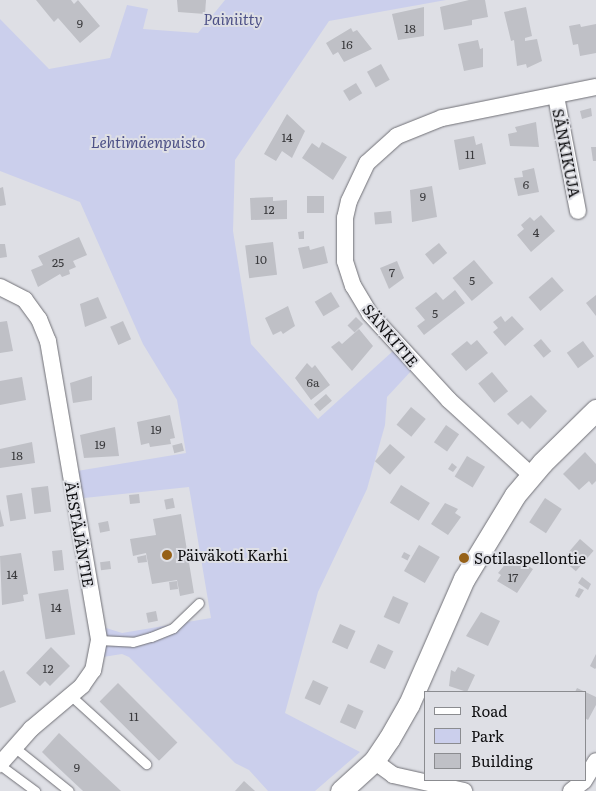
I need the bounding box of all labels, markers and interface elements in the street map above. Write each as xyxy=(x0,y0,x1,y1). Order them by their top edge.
park label: Painiitty xyxy=(203,10,263,28)
house number: 9 xyxy=(77,17,83,31)
house number: 18 xyxy=(404,22,416,36)
house number: 16 xyxy=(341,38,353,52)
street label: SÄNKIKUJA xyxy=(550,107,584,199)
house number: 14 xyxy=(281,131,293,145)
park label: Lehtimäenpuisto xyxy=(91,133,205,151)
house number: 11 xyxy=(465,148,475,162)
house number: 6 xyxy=(523,178,529,192)
house number: 9 xyxy=(420,190,426,204)
house number: 12 xyxy=(264,203,274,217)
house number: 4 xyxy=(533,226,539,240)
house number: 10 xyxy=(255,253,267,267)
house number: 25 xyxy=(52,256,64,270)
house number: 7 xyxy=(389,266,395,280)
house number: 5 xyxy=(469,274,475,288)
street label: SÄNKITIE xyxy=(360,300,422,370)
house number: 5 xyxy=(432,307,438,321)
house number: 6a xyxy=(307,376,319,390)
house number: 19 xyxy=(150,423,162,437)
house number: 19 xyxy=(94,438,106,452)
house number: 18 xyxy=(11,449,23,463)
street label: ÄESTÄJÄNTIE xyxy=(62,480,98,588)
place label: Päiväkoti Karhi xyxy=(177,546,288,564)
marker: Päiväkoti Karhi xyxy=(161,549,173,561)
place label: Sotilaspellontie xyxy=(474,549,586,567)
marker: Sotilaspellontie xyxy=(458,552,470,564)
house number: 14 xyxy=(6,568,18,582)
house number: 17 xyxy=(508,571,518,585)
house number: 14 xyxy=(50,601,62,615)
house number: 12 xyxy=(43,662,53,676)
legend xyxy=(424,691,586,781)
text: Road xyxy=(471,699,507,722)
house number: 11 xyxy=(129,710,139,724)
text: Park xyxy=(471,724,504,747)
text: Building xyxy=(471,749,533,772)
house number: 9 xyxy=(74,761,80,775)

